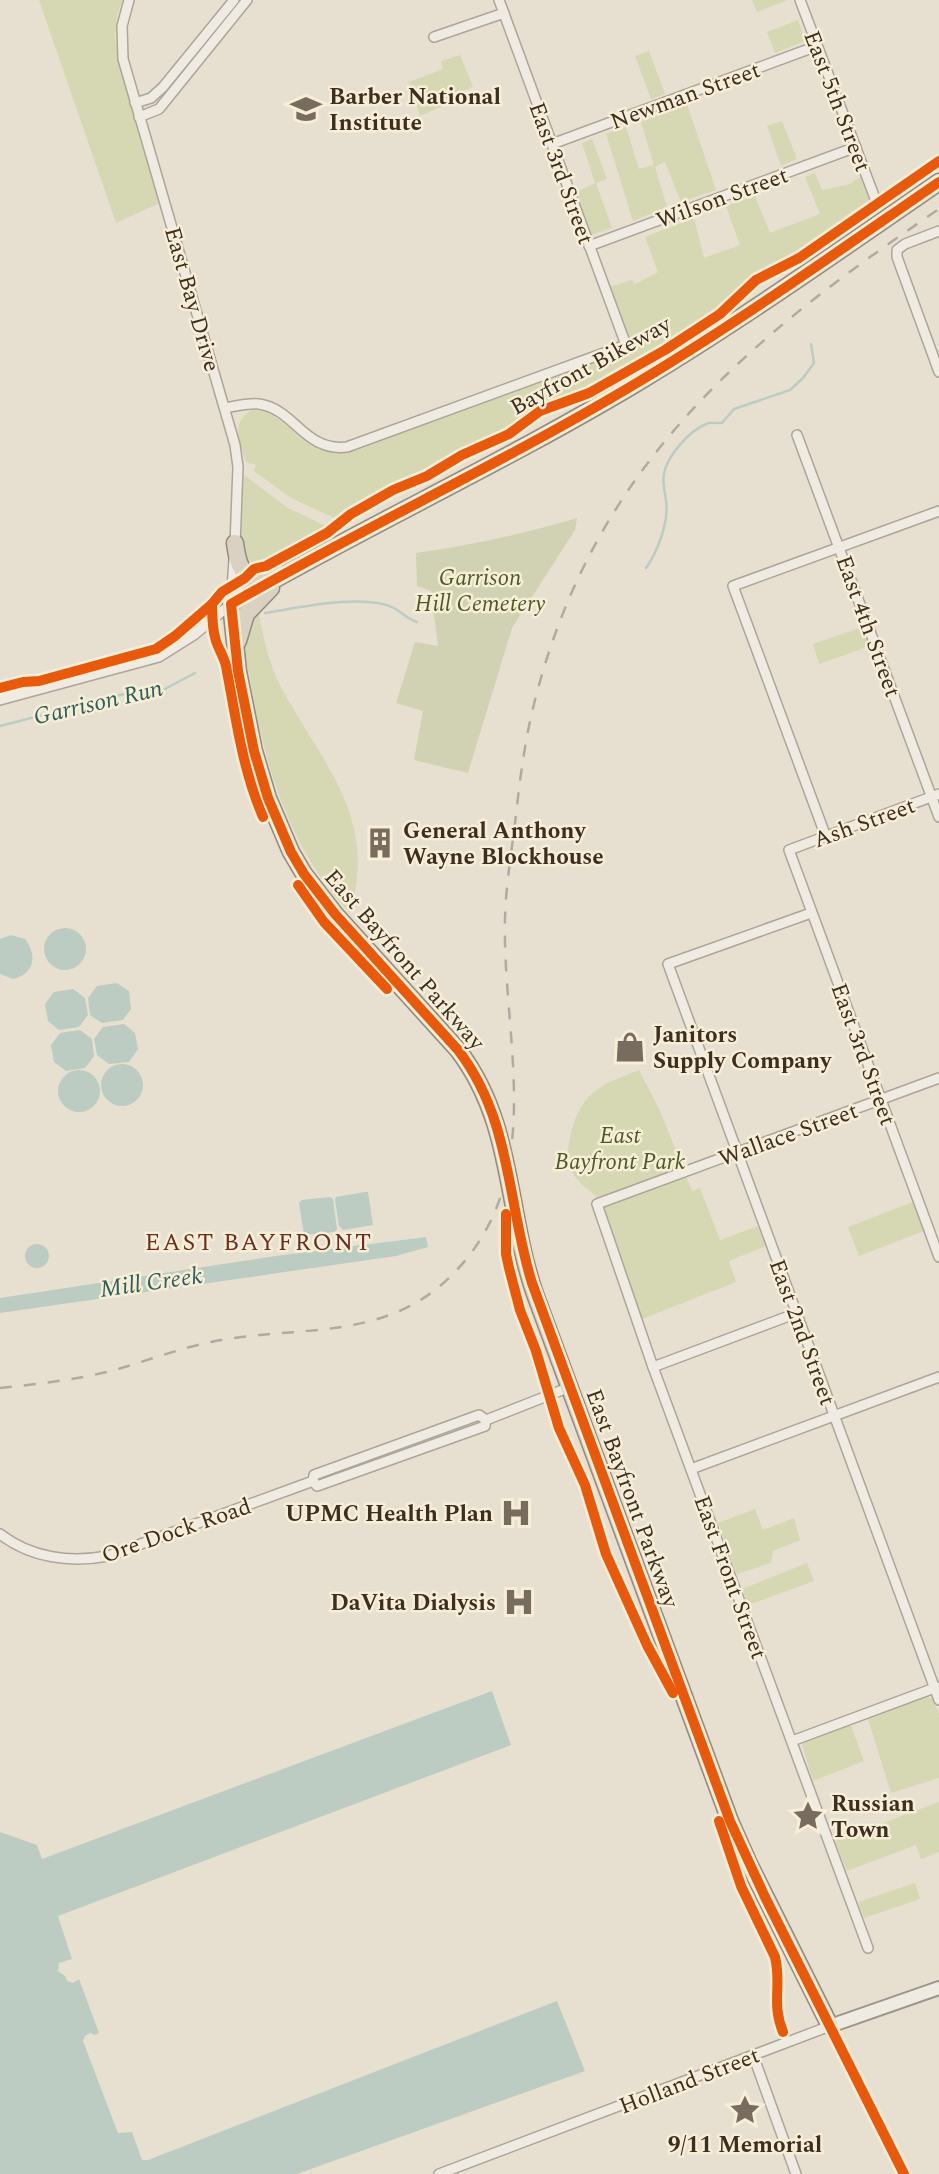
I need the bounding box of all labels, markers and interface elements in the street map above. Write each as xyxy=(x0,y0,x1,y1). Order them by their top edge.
street label: East 5th Street xyxy=(794,26,880,177)
street label: Newman Street xyxy=(606,53,765,140)
place label: Barber National Institute xyxy=(329,80,501,141)
school or university icon: Barber National Institute xyxy=(289,92,323,126)
street label: East 3rd Street xyxy=(519,97,603,250)
street label: Wilson Street xyxy=(652,158,793,238)
street label: East Bay Drive xyxy=(154,223,229,376)
street label: Bayfront Bikeway xyxy=(504,307,678,425)
street label: East 4th Street xyxy=(826,551,910,702)
park label: Garrison Hill Cemetery xyxy=(415,561,546,622)
water label: Garrison Run xyxy=(30,671,167,735)
street label: Ash Street xyxy=(809,789,921,858)
place label: General Anthony Wayne Blockhouse xyxy=(403,814,604,875)
building icon: General Anthony Wayne Blockhouse xyxy=(363,826,397,860)
street label: East Bayfront Parkway xyxy=(315,861,493,1059)
street label: East 3rd Street xyxy=(821,978,905,1131)
place label: Janitors Supply Company xyxy=(653,1018,832,1079)
shop icon: Janitors Supply Company xyxy=(613,1030,647,1064)
street label: Wallace Street xyxy=(714,1094,863,1177)
park label: East Bayfront Park xyxy=(555,1119,686,1180)
district label: EAST BAYFRONT xyxy=(145,1225,373,1261)
street label: East 2nd Street xyxy=(759,1254,844,1411)
water label: Mill Creek xyxy=(97,1258,205,1308)
street label: East Bayfront Parkway xyxy=(576,1384,688,1614)
street label: Ore Dock Road xyxy=(97,1489,256,1573)
street label: East Front Street xyxy=(684,1490,776,1665)
hospital icon: UPMC Health Plan xyxy=(499,1496,533,1530)
place label: UPMC Health Plan xyxy=(285,1497,493,1532)
hospital icon: DaVita Dialysis xyxy=(502,1585,536,1619)
place label: DaVita Dialysis xyxy=(330,1586,496,1621)
place label: Russian Town xyxy=(831,1787,915,1848)
place icon: Russian Town xyxy=(791,1799,825,1833)
street label: Holland Street xyxy=(614,2039,765,2124)
place icon: 9/11 Memorial xyxy=(728,2093,762,2127)
place label: 9/11 Memorial xyxy=(668,2128,822,2163)

